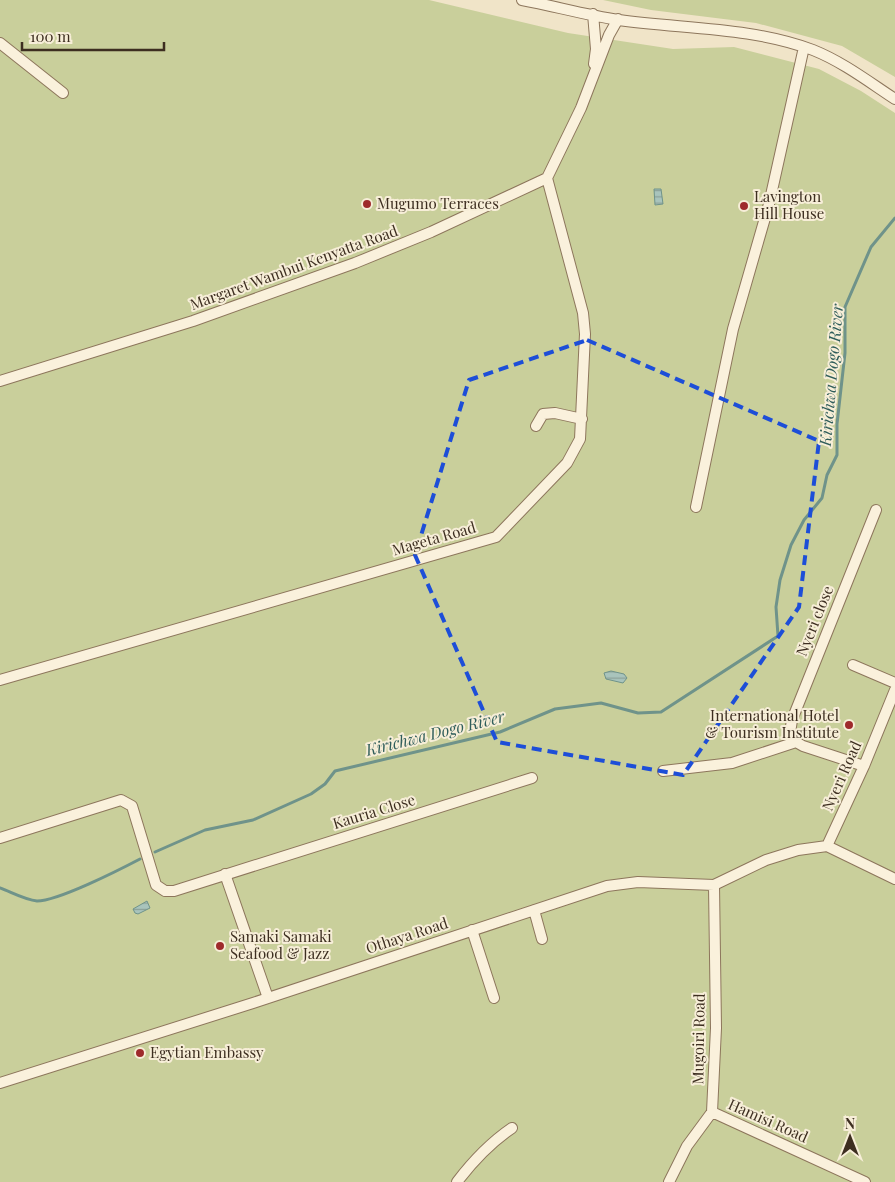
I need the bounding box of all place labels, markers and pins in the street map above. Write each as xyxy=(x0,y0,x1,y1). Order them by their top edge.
place label: Lavington Hill House xyxy=(754,186,824,223)
place label: Mugumo Terraces xyxy=(377,193,499,213)
marker: Mugumo Terraces xyxy=(361,198,373,210)
marker: Lavington Hill House xyxy=(738,200,750,212)
place label: International Hotel & Tourism Institute xyxy=(705,705,839,742)
marker: International Hotel & Tourism Institute xyxy=(843,719,855,731)
place label: Samaki Samaki Seafood & Jazz xyxy=(230,926,332,963)
marker: Samaki Samaki Seafood & Jazz xyxy=(214,940,226,952)
place label: Egytian Embassy xyxy=(150,1042,264,1062)
marker: Egytian Embassy xyxy=(134,1047,146,1059)

